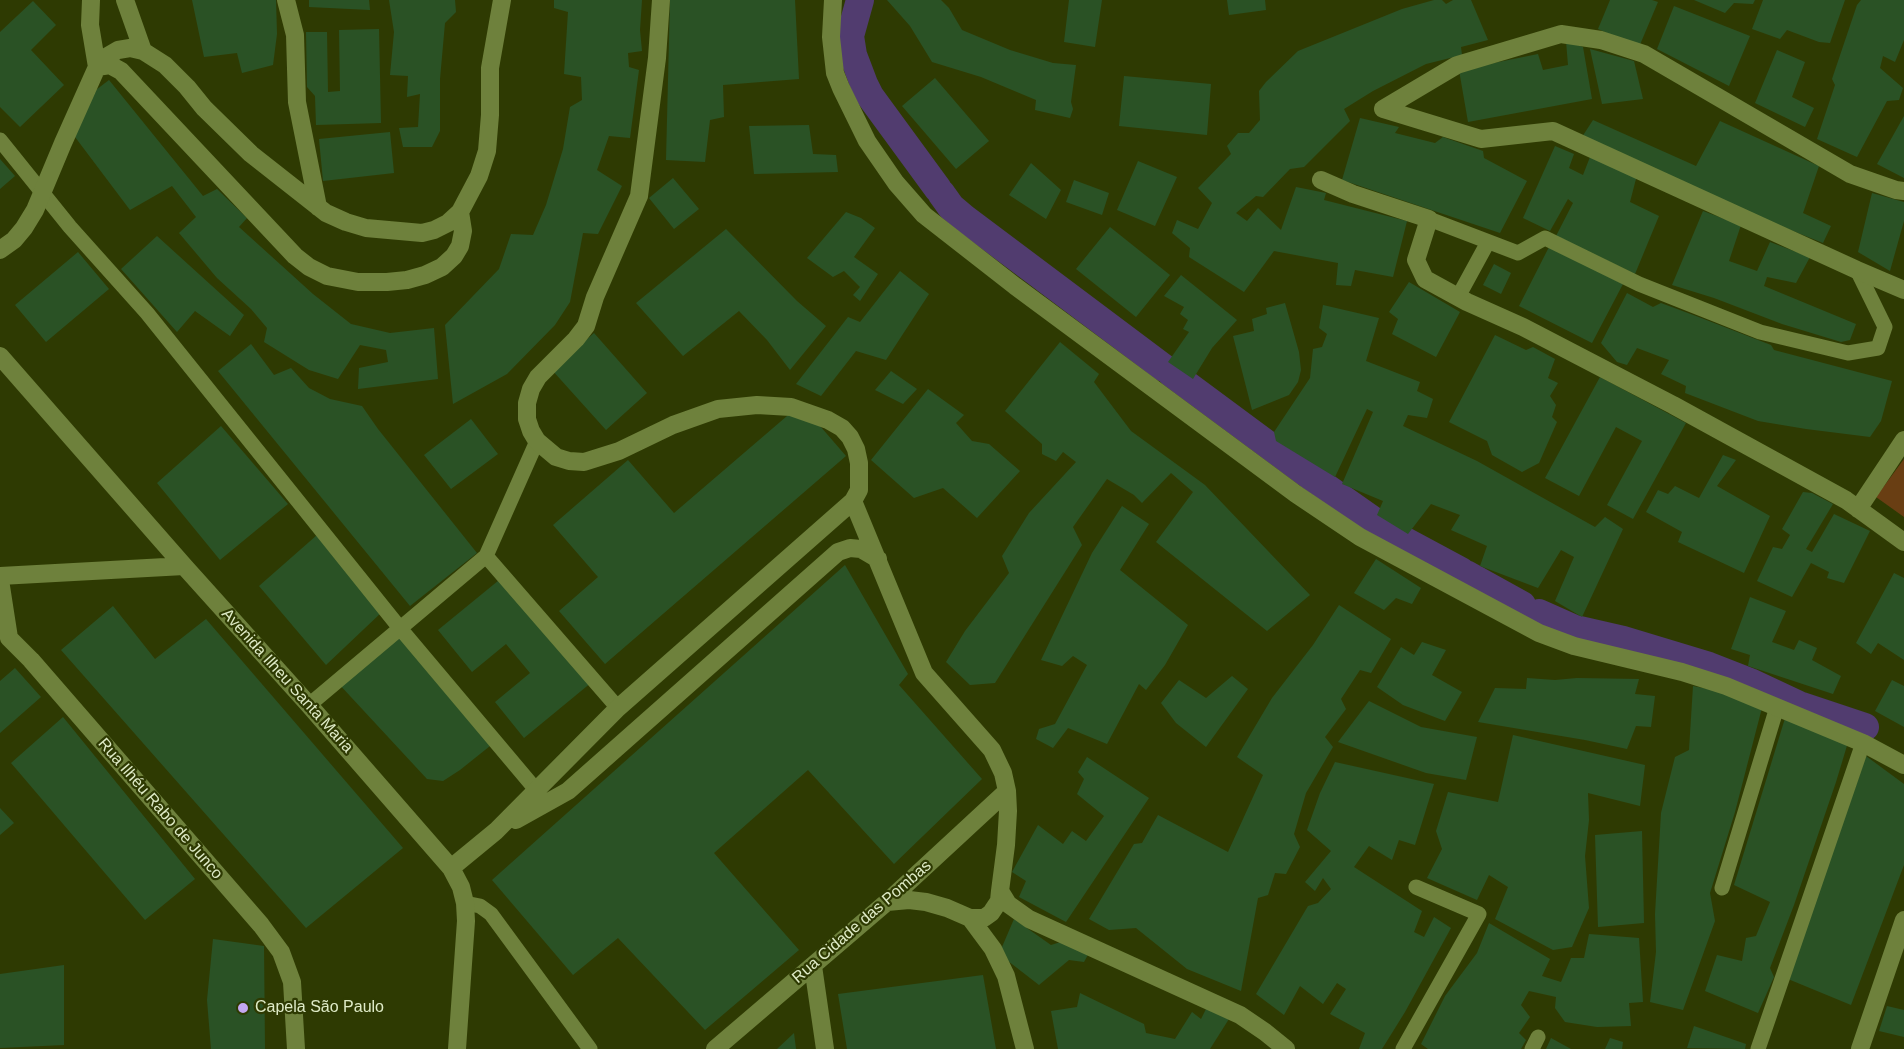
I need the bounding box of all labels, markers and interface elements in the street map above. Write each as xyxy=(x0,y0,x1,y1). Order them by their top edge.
street label: Avenida Ilheu Santa Maria xyxy=(217,605,357,757)
street label: Rua Ilhéu Rabo de Junco xyxy=(94,735,226,883)
street label: Rua Cidade das Pombas xyxy=(789,856,935,988)
place label: Capela São Paulo xyxy=(255,998,384,1018)
marker: Capela São Paulo xyxy=(236,1001,250,1015)

